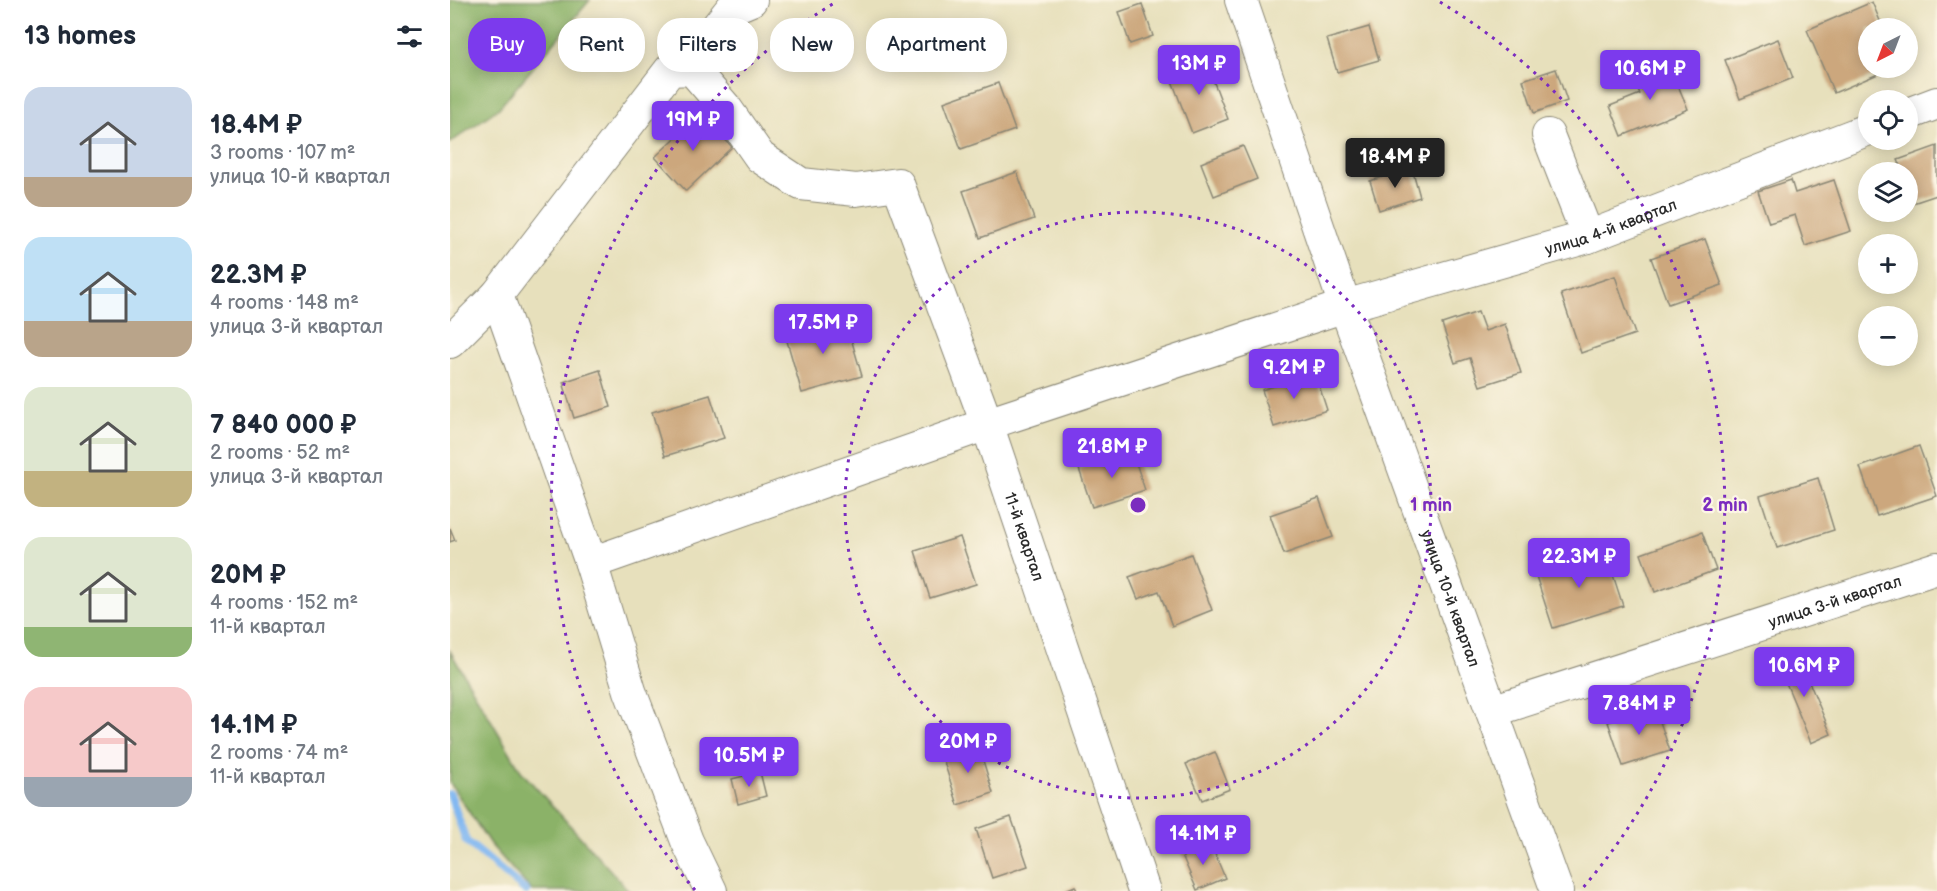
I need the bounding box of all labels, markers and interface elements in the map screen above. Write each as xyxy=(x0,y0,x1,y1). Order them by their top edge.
chip: Buy xyxy=(468,18,546,72)
chip: Rent xyxy=(558,18,645,72)
chip: Filters xyxy=(657,18,758,72)
chip: New xyxy=(770,18,854,72)
chip: Apartment xyxy=(866,18,1007,72)
north arrow xyxy=(1858,18,1918,78)
map controls xyxy=(1858,18,1918,366)
icon: filters xyxy=(393,20,426,53)
text: 13 homes xyxy=(24,21,136,52)
pin: 13M ₽ xyxy=(1157,45,1241,96)
pin: 10.6M ₽ xyxy=(1595,50,1705,101)
text: 13M ₽ xyxy=(1172,52,1226,76)
text: 10.6M ₽ xyxy=(1614,57,1686,81)
button: locate xyxy=(1858,90,1918,150)
pin: 19M ₽ xyxy=(651,101,735,152)
text: 19M ₽ xyxy=(666,108,720,132)
text: 18.4M ₽ xyxy=(210,110,302,141)
icon: home xyxy=(72,111,144,183)
pin: 18.4M ₽ xyxy=(1340,138,1450,189)
text: 3 rooms · 107 m² xyxy=(210,141,355,165)
text: 18.4M ₽ xyxy=(1360,145,1430,169)
button: layers xyxy=(1858,162,1918,222)
text: улица 10-й квартал xyxy=(210,165,390,189)
street label: улица 4-й квартал xyxy=(1543,196,1680,260)
button: + xyxy=(1858,234,1918,294)
text: 22.3M ₽ xyxy=(210,260,307,291)
icon: home xyxy=(72,261,144,333)
text: 4 rooms · 148 m² xyxy=(210,291,359,315)
pin: 17.5M ₽ xyxy=(768,304,878,355)
button: − xyxy=(1858,306,1918,366)
text: 17.5M ₽ xyxy=(788,311,858,335)
text: улица 3-й квартал xyxy=(210,315,383,339)
pin: 9.2M ₽ xyxy=(1245,349,1343,400)
text: 9.2M ₽ xyxy=(1263,356,1325,380)
text: 7 840 000 ₽ xyxy=(210,410,356,441)
icon: home xyxy=(72,411,144,483)
pin: 21.8M ₽ xyxy=(1057,428,1167,479)
text: 21.8M ₽ xyxy=(1077,435,1147,459)
text: 2 rooms · 52 m² xyxy=(210,441,350,465)
text: улица 3-й квартал xyxy=(210,465,383,489)
street label: 11-й квартал xyxy=(1000,490,1047,584)
centre of rings xyxy=(1128,495,1148,515)
text: 1 min xyxy=(1410,495,1452,516)
text: 2 min xyxy=(1702,495,1748,516)
street label: улица 10-й квартал xyxy=(1416,528,1483,670)
pin: 22.3M ₽ xyxy=(1524,538,1634,589)
text: 22.3M ₽ xyxy=(1542,545,1616,569)
text: 20M ₽ xyxy=(210,560,286,591)
icon: home xyxy=(72,561,144,633)
street label: улица 3-й квартал xyxy=(1766,572,1904,633)
text: 4 rooms · 152 m² xyxy=(210,591,358,615)
text: 11-й квартал xyxy=(210,615,326,639)
pin: 10.6M ₽ xyxy=(1749,647,1859,698)
text: 10.6M ₽ xyxy=(1768,654,1840,678)
pin: 7.84M ₽ xyxy=(1584,685,1694,736)
text: 7.84M ₽ xyxy=(1602,692,1676,716)
text: 14.1M ₽ xyxy=(210,710,298,741)
icon: home xyxy=(72,711,144,783)
pin: 20M ₽ xyxy=(926,723,1010,774)
text: 20M ₽ xyxy=(939,730,997,754)
pin: 10.5M ₽ xyxy=(694,737,804,788)
text: 2 rooms · 74 m² xyxy=(210,741,348,765)
text: 10.5M ₽ xyxy=(713,744,785,768)
text: 11-й квартал xyxy=(210,765,326,789)
pin: 14.1M ₽ xyxy=(1148,815,1258,866)
text: 14.1M ₽ xyxy=(1169,822,1237,846)

